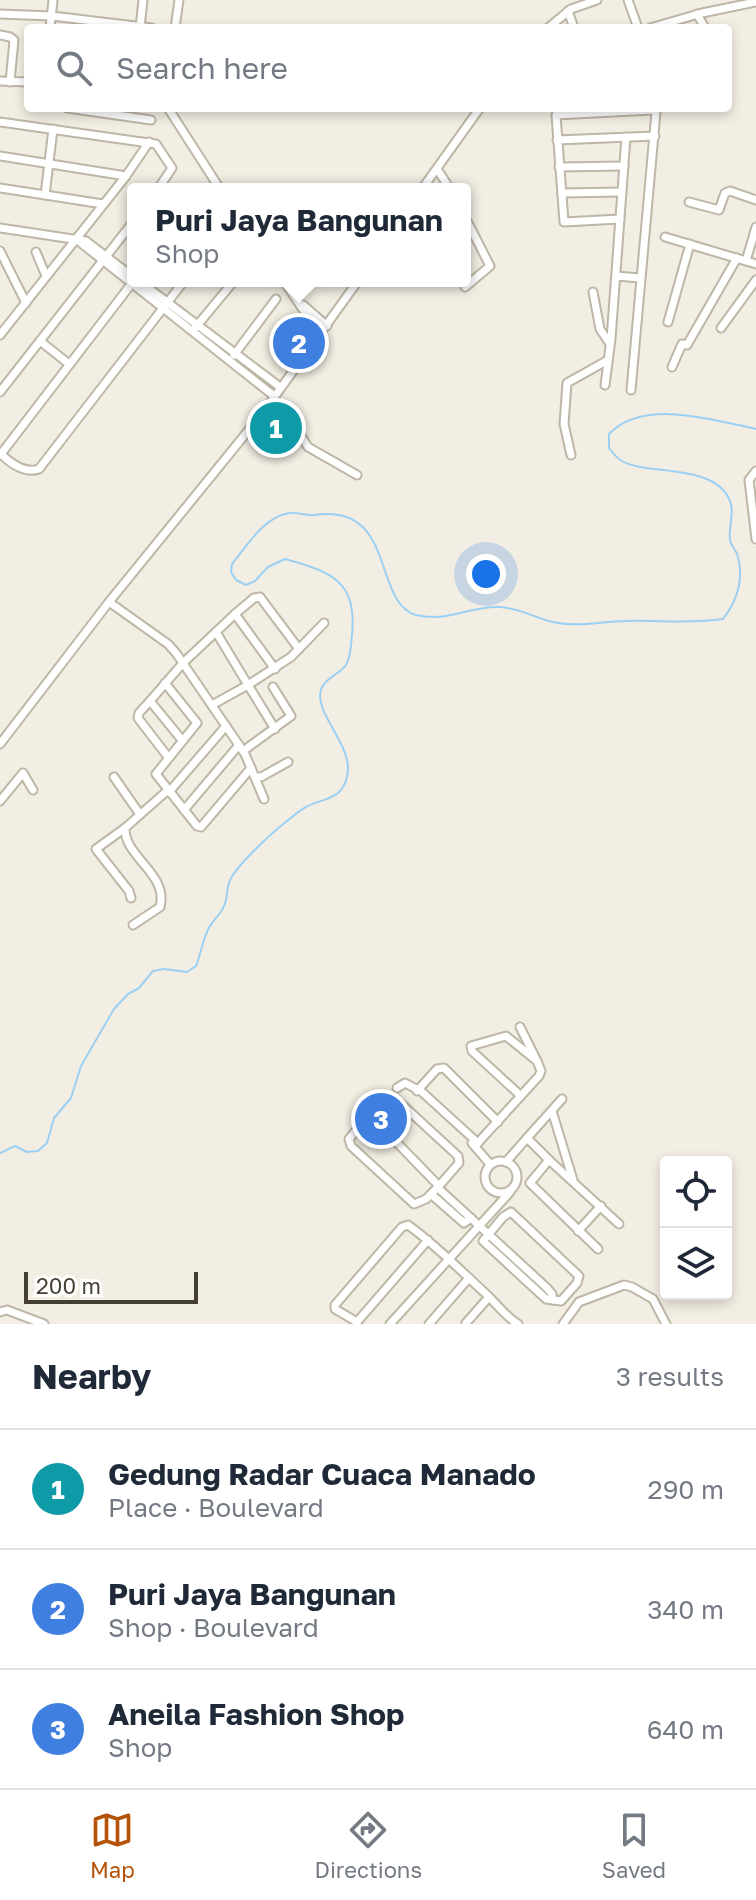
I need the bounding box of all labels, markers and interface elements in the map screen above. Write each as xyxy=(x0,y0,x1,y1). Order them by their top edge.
search box xyxy=(24,24,732,112)
icon: search xyxy=(52,46,96,90)
text: Search here xyxy=(116,50,288,86)
popup xyxy=(127,183,471,287)
text: Puri Jaya Bangunan xyxy=(155,202,443,238)
text: Shop xyxy=(155,238,219,269)
pin: 2 xyxy=(273,313,325,373)
pin: 1 xyxy=(250,398,302,458)
your location xyxy=(466,554,506,594)
pin: 3 xyxy=(355,1089,407,1149)
map controls xyxy=(660,1156,732,1300)
button: locate xyxy=(660,1156,732,1228)
button: layers xyxy=(660,1228,732,1300)
scale bar xyxy=(24,1268,198,1304)
text: 200 m xyxy=(36,1272,101,1299)
text: Nearby xyxy=(32,1356,152,1396)
text: 3 results xyxy=(616,1361,724,1392)
text: Gedung Radar Cuaca Manado xyxy=(108,1456,536,1492)
text: 1 xyxy=(51,1474,65,1505)
text: 290 m xyxy=(648,1474,724,1505)
text: Place · Boulevard xyxy=(108,1492,324,1523)
text: Puri Jaya Bangunan xyxy=(108,1576,396,1612)
text: 2 xyxy=(50,1594,66,1625)
text: 340 m xyxy=(647,1594,724,1625)
text: Shop · Boulevard xyxy=(108,1612,319,1643)
text: Aneila Fashion Shop xyxy=(108,1696,404,1732)
text: 3 xyxy=(50,1714,66,1745)
text: 640 m xyxy=(647,1714,724,1745)
text: Shop xyxy=(108,1732,172,1763)
tab: Map xyxy=(90,1808,135,1883)
tab: Directions xyxy=(315,1808,422,1883)
tab: Saved xyxy=(602,1808,666,1883)

